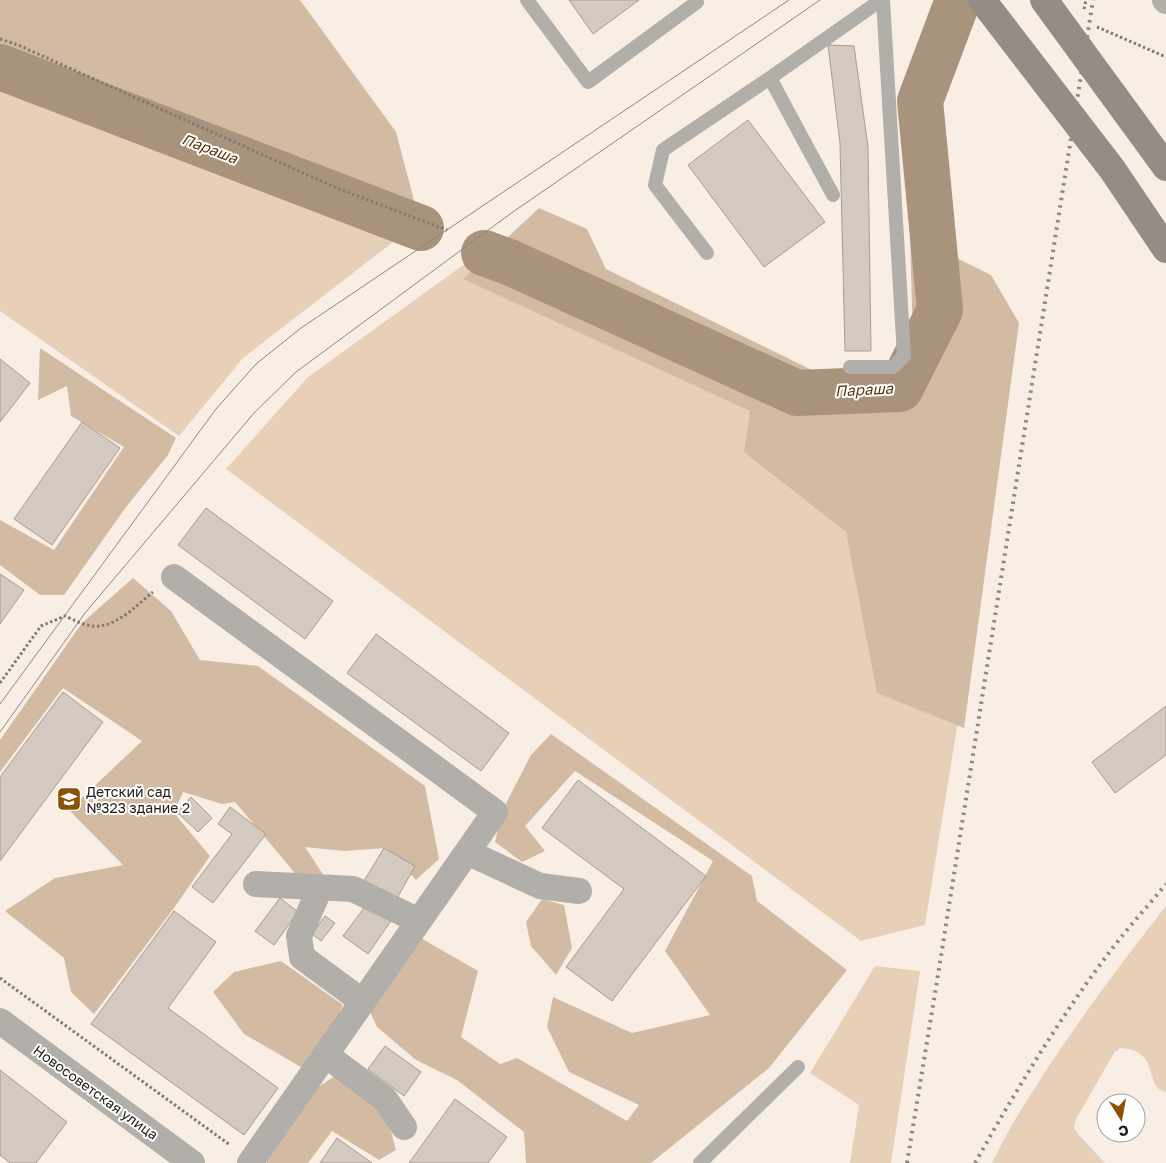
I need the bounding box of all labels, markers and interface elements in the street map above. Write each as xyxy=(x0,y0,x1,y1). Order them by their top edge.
water label: Параша xyxy=(180,129,241,167)
water label: Параша xyxy=(835,378,894,400)
place label: Детский сад №323 здание 2 xyxy=(86,783,190,816)
school or university icon: Детский сад №323 здание 2 xyxy=(56,786,82,812)
street label: Новосоветская улица xyxy=(30,1041,162,1143)
north arrow xyxy=(1096,1093,1146,1143)
text: С xyxy=(1117,1122,1130,1141)

